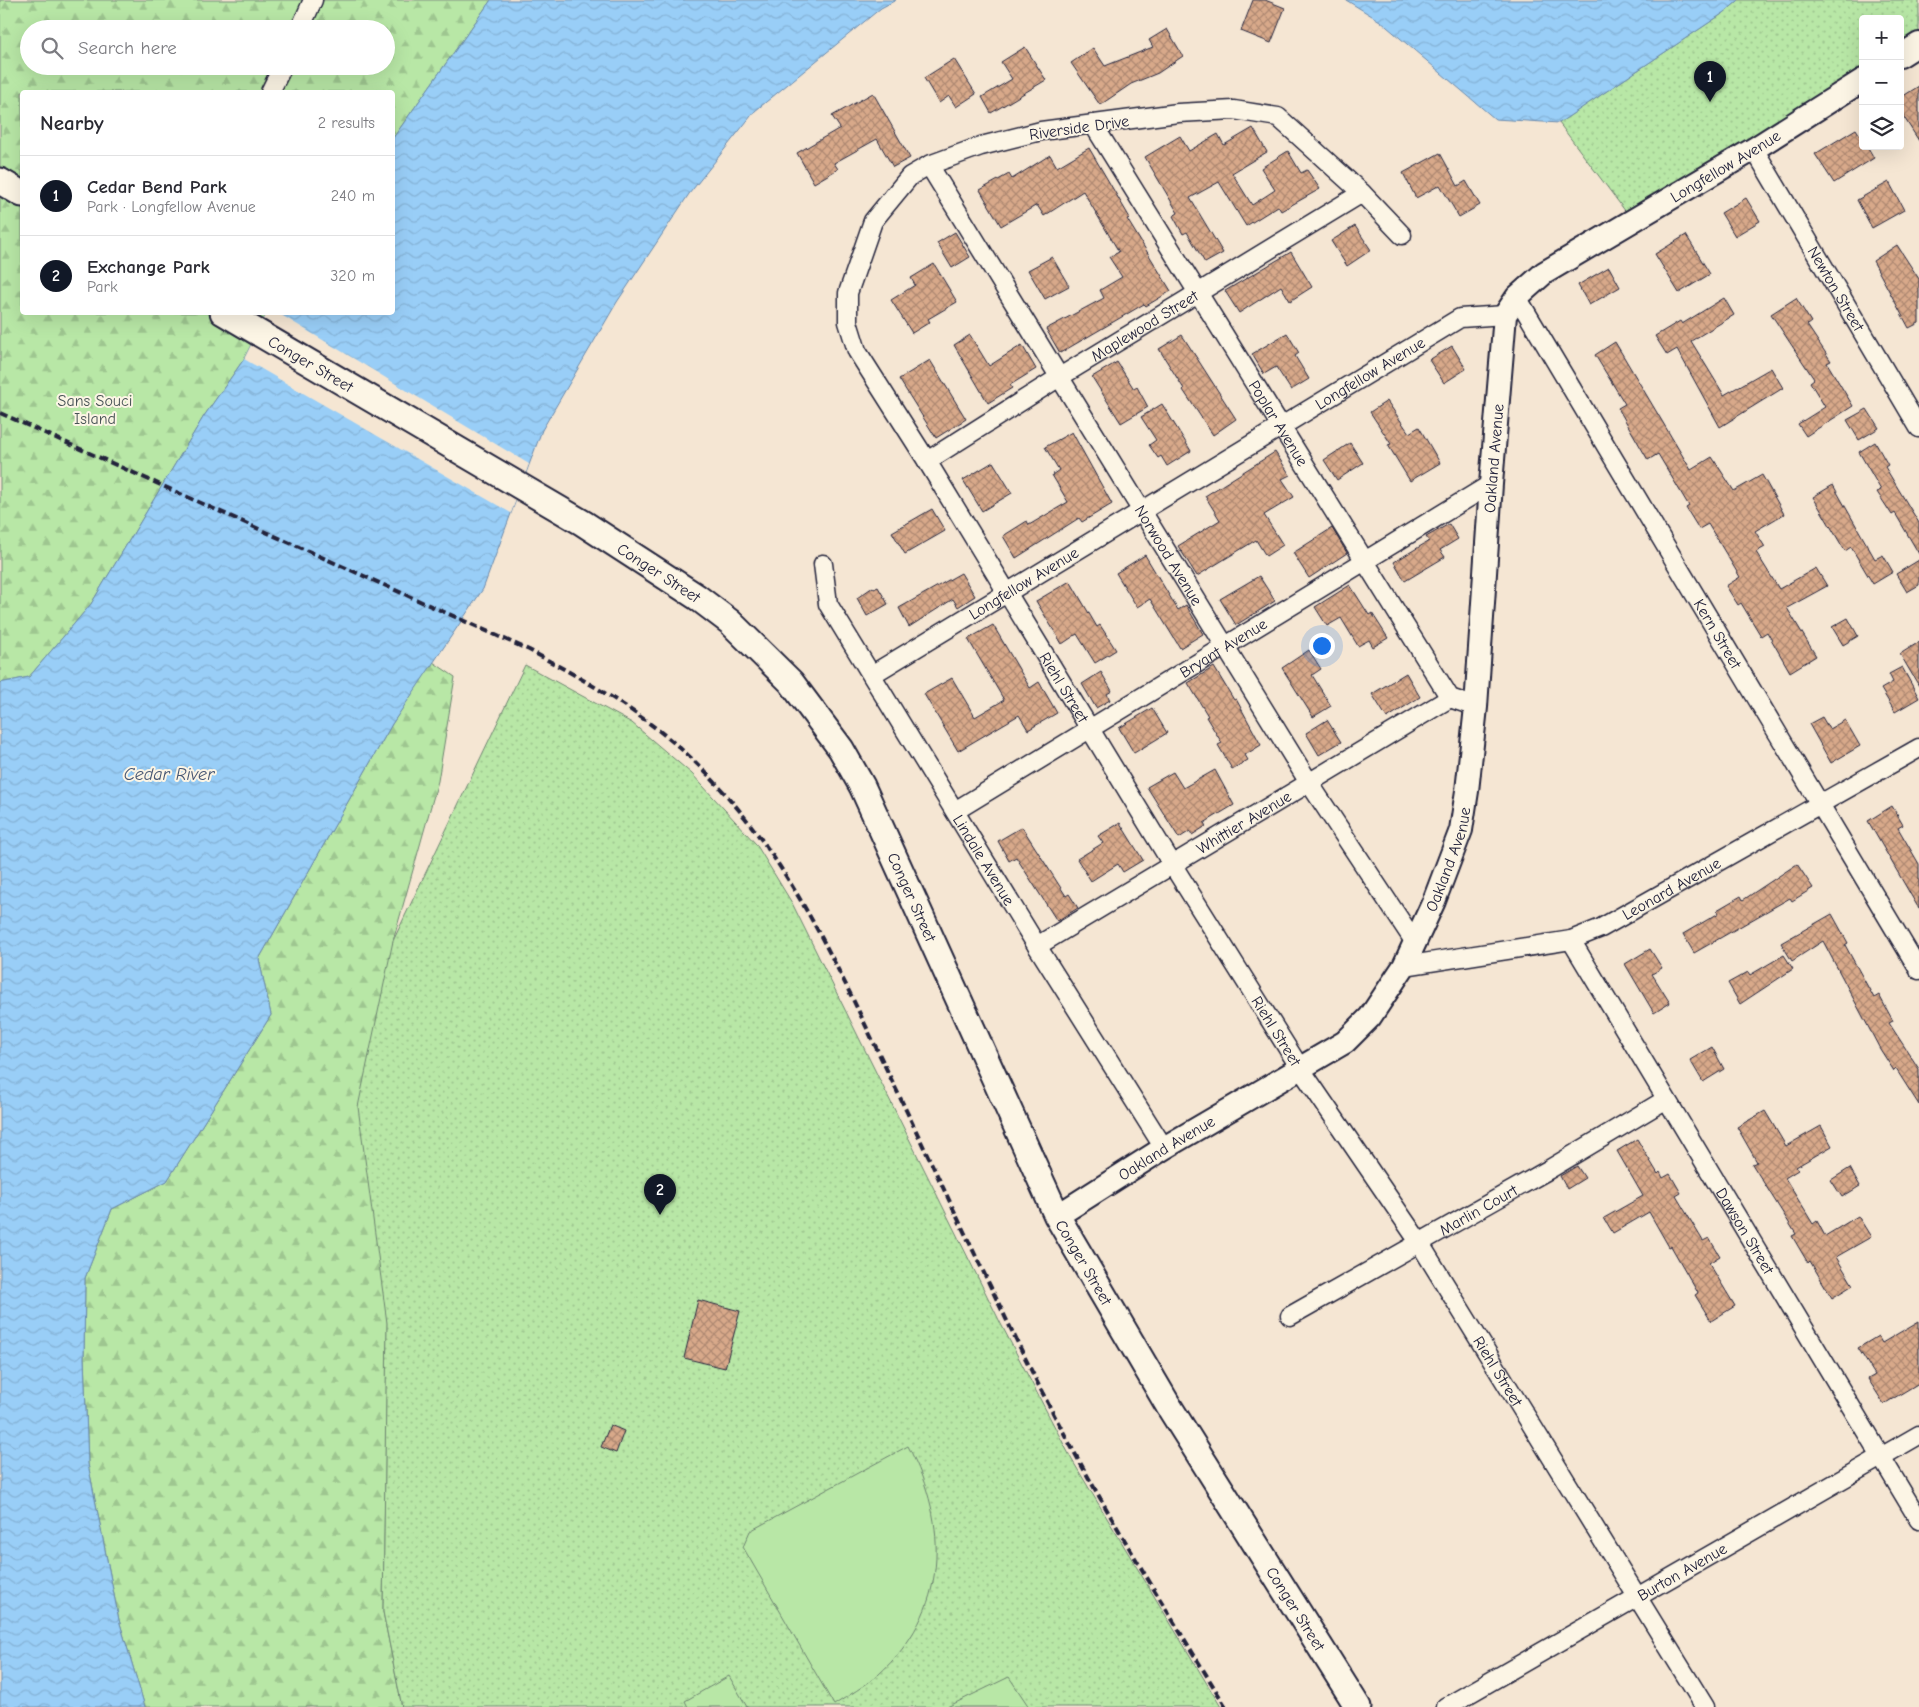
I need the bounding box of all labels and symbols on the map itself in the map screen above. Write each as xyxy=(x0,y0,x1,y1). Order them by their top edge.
pin: 1 xyxy=(1694,61,1726,102)
street label: Riverside Drive xyxy=(1028,112,1130,144)
street label: Longfellow Avenue xyxy=(1667,127,1784,206)
street label: Newton Street xyxy=(1804,243,1868,335)
street label: Maplewood Street xyxy=(1088,287,1202,366)
street label: Conger Street xyxy=(265,333,357,397)
street label: Longfellow Avenue xyxy=(1312,334,1428,414)
street label: Poplar Avenue xyxy=(1245,377,1311,470)
park label: Sans Souci Island xyxy=(58,392,132,428)
street label: Oakland Avenue xyxy=(1481,403,1508,514)
street label: Norwood Avenue xyxy=(1131,502,1206,609)
street label: Conger Street xyxy=(614,540,704,607)
street label: Longfellow Avenue xyxy=(966,544,1082,624)
street label: Kern Street xyxy=(1690,596,1745,672)
street label: Bryant Avenue xyxy=(1177,615,1271,682)
your location xyxy=(1309,633,1335,659)
street label: Riehl Street xyxy=(1035,649,1092,726)
water label: Cedar River xyxy=(124,764,215,785)
street label: Whittier Avenue xyxy=(1193,787,1295,858)
street label: Oakland Avenue xyxy=(1422,806,1474,915)
street label: Lindale Avenue xyxy=(949,812,1018,909)
street label: Conger Street xyxy=(883,850,939,945)
street label: Leonard Avenue xyxy=(1619,854,1724,924)
street label: Riehl Street xyxy=(1247,993,1305,1070)
street label: Oakland Avenue xyxy=(1115,1112,1218,1185)
pin: 2 xyxy=(644,1174,676,1215)
street label: Marlin Court xyxy=(1436,1181,1521,1240)
street label: Dawson Street xyxy=(1712,1185,1778,1278)
street label: Conger Street xyxy=(1051,1217,1115,1309)
street label: Riehl Street xyxy=(1469,1333,1526,1410)
street label: Burton Avenue xyxy=(1634,1540,1730,1605)
street label: Conger Street xyxy=(1262,1564,1328,1655)

